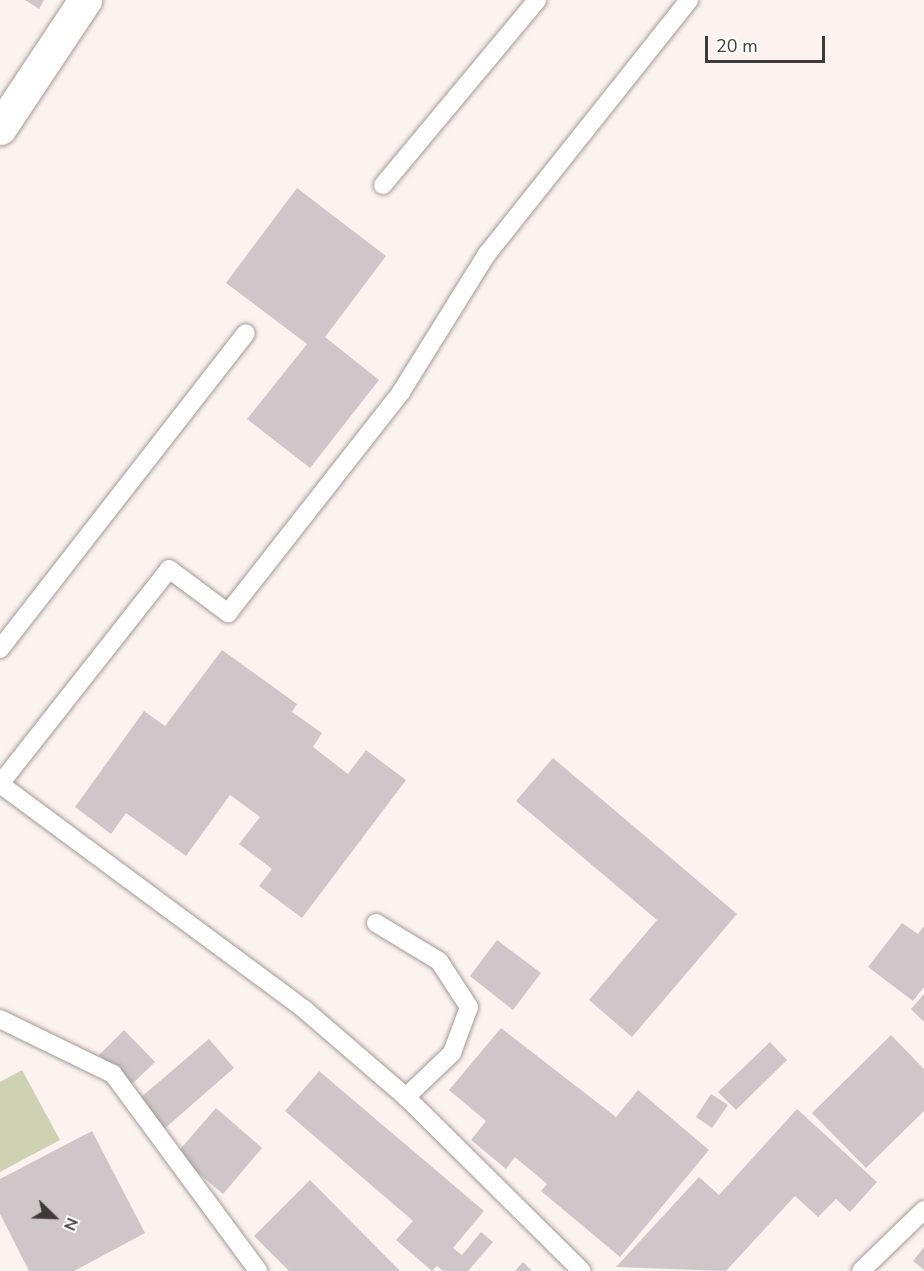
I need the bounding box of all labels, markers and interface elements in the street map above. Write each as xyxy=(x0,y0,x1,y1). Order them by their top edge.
scale bar xyxy=(708,24,828,62)
text: 20 m xyxy=(716,34,758,58)
north arrow xyxy=(24,1187,84,1247)
text: N xyxy=(58,1214,83,1234)

